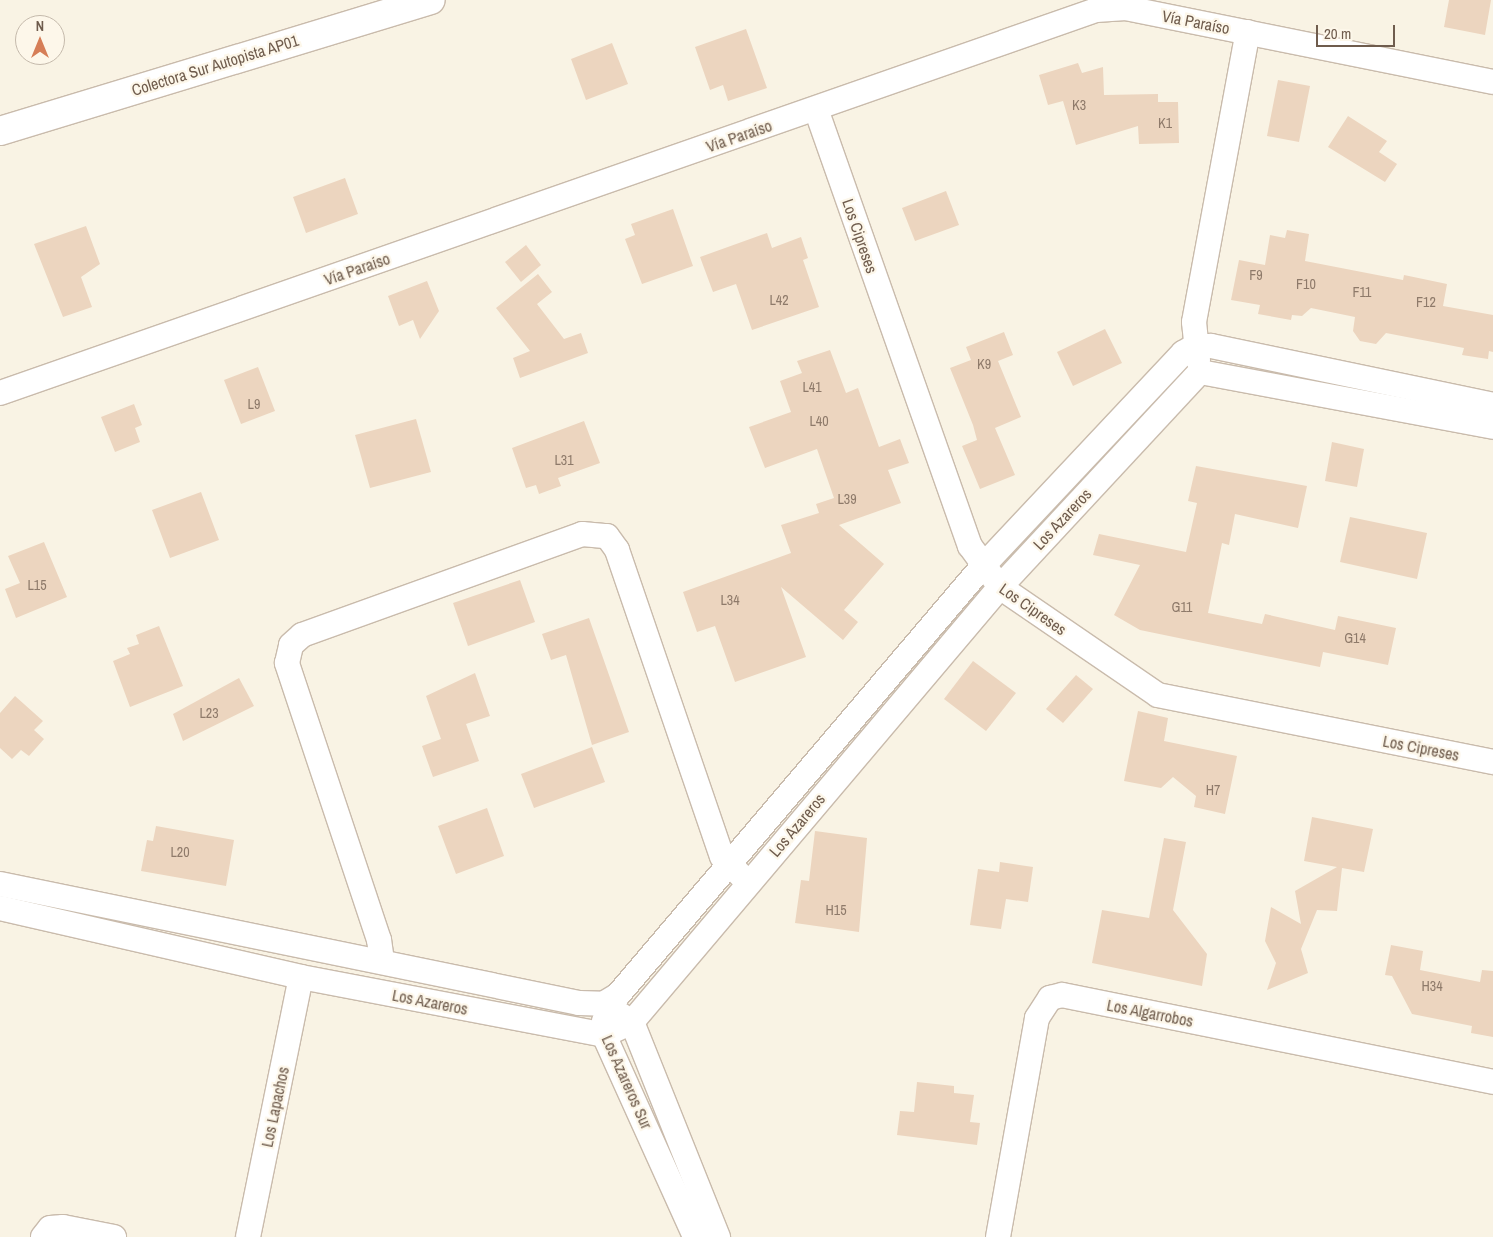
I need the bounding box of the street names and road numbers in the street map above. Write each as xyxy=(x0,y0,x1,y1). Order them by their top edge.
street label: Vía Paraíso xyxy=(1161,6,1231,38)
street label: Colectora Sur Autopista AP01 xyxy=(128,30,302,100)
street label: Vía Paraíso xyxy=(704,116,774,156)
street label: Los Cipreses xyxy=(838,196,882,276)
street label: Vía Paraíso xyxy=(322,249,392,289)
street label: Los Azareros xyxy=(1029,484,1095,554)
street label: Los Cipreses xyxy=(996,579,1070,639)
street label: Los Cipreses xyxy=(1381,731,1461,765)
street label: Los Azareros xyxy=(765,789,829,861)
street label: Los Azareros xyxy=(390,985,470,1019)
street label: Los Algarrobos xyxy=(1105,995,1195,1031)
street label: Los Azareros Sur xyxy=(598,1032,656,1132)
street label: Los Lapachos xyxy=(257,1065,293,1149)

